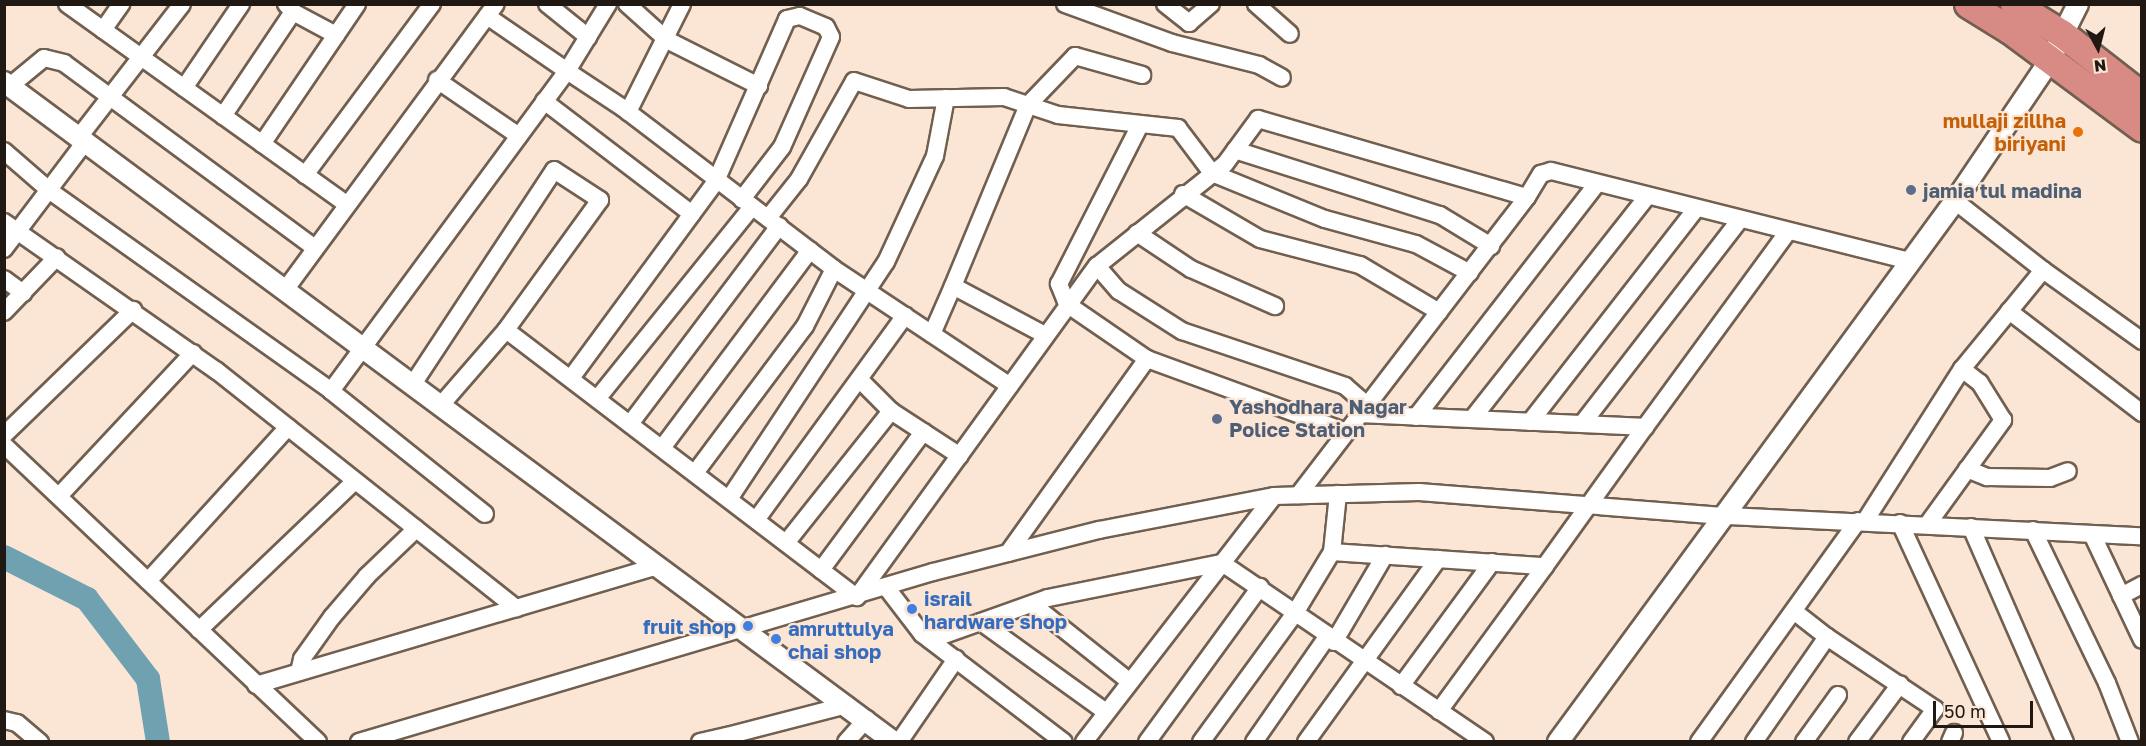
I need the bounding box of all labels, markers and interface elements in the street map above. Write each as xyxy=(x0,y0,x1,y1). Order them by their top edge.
north arrow xyxy=(2068,18,2128,78)
text: N xyxy=(2093,55,2107,77)
place label: mullaji zillha biriyani xyxy=(1943,108,2066,155)
marker: mullaji zillha biriyani xyxy=(2071,125,2085,139)
place label: jamia tul madina xyxy=(1923,178,2082,202)
marker: jamia tul madina xyxy=(1904,183,1918,197)
place label: Yashodhara Nagar Police Station xyxy=(1229,395,1407,442)
marker: Yashodhara Nagar Police Station xyxy=(1210,412,1224,426)
place label: israil hardware shop xyxy=(924,586,1067,633)
marker: israil hardware shop xyxy=(905,602,919,616)
place label: fruit shop xyxy=(643,614,736,638)
place label: amruttulya chai shop xyxy=(788,616,894,663)
marker: fruit shop xyxy=(741,619,755,633)
marker: amruttulya chai shop xyxy=(769,632,783,646)
scale bar xyxy=(1936,689,2036,727)
text: 50 m xyxy=(1944,700,1986,722)

